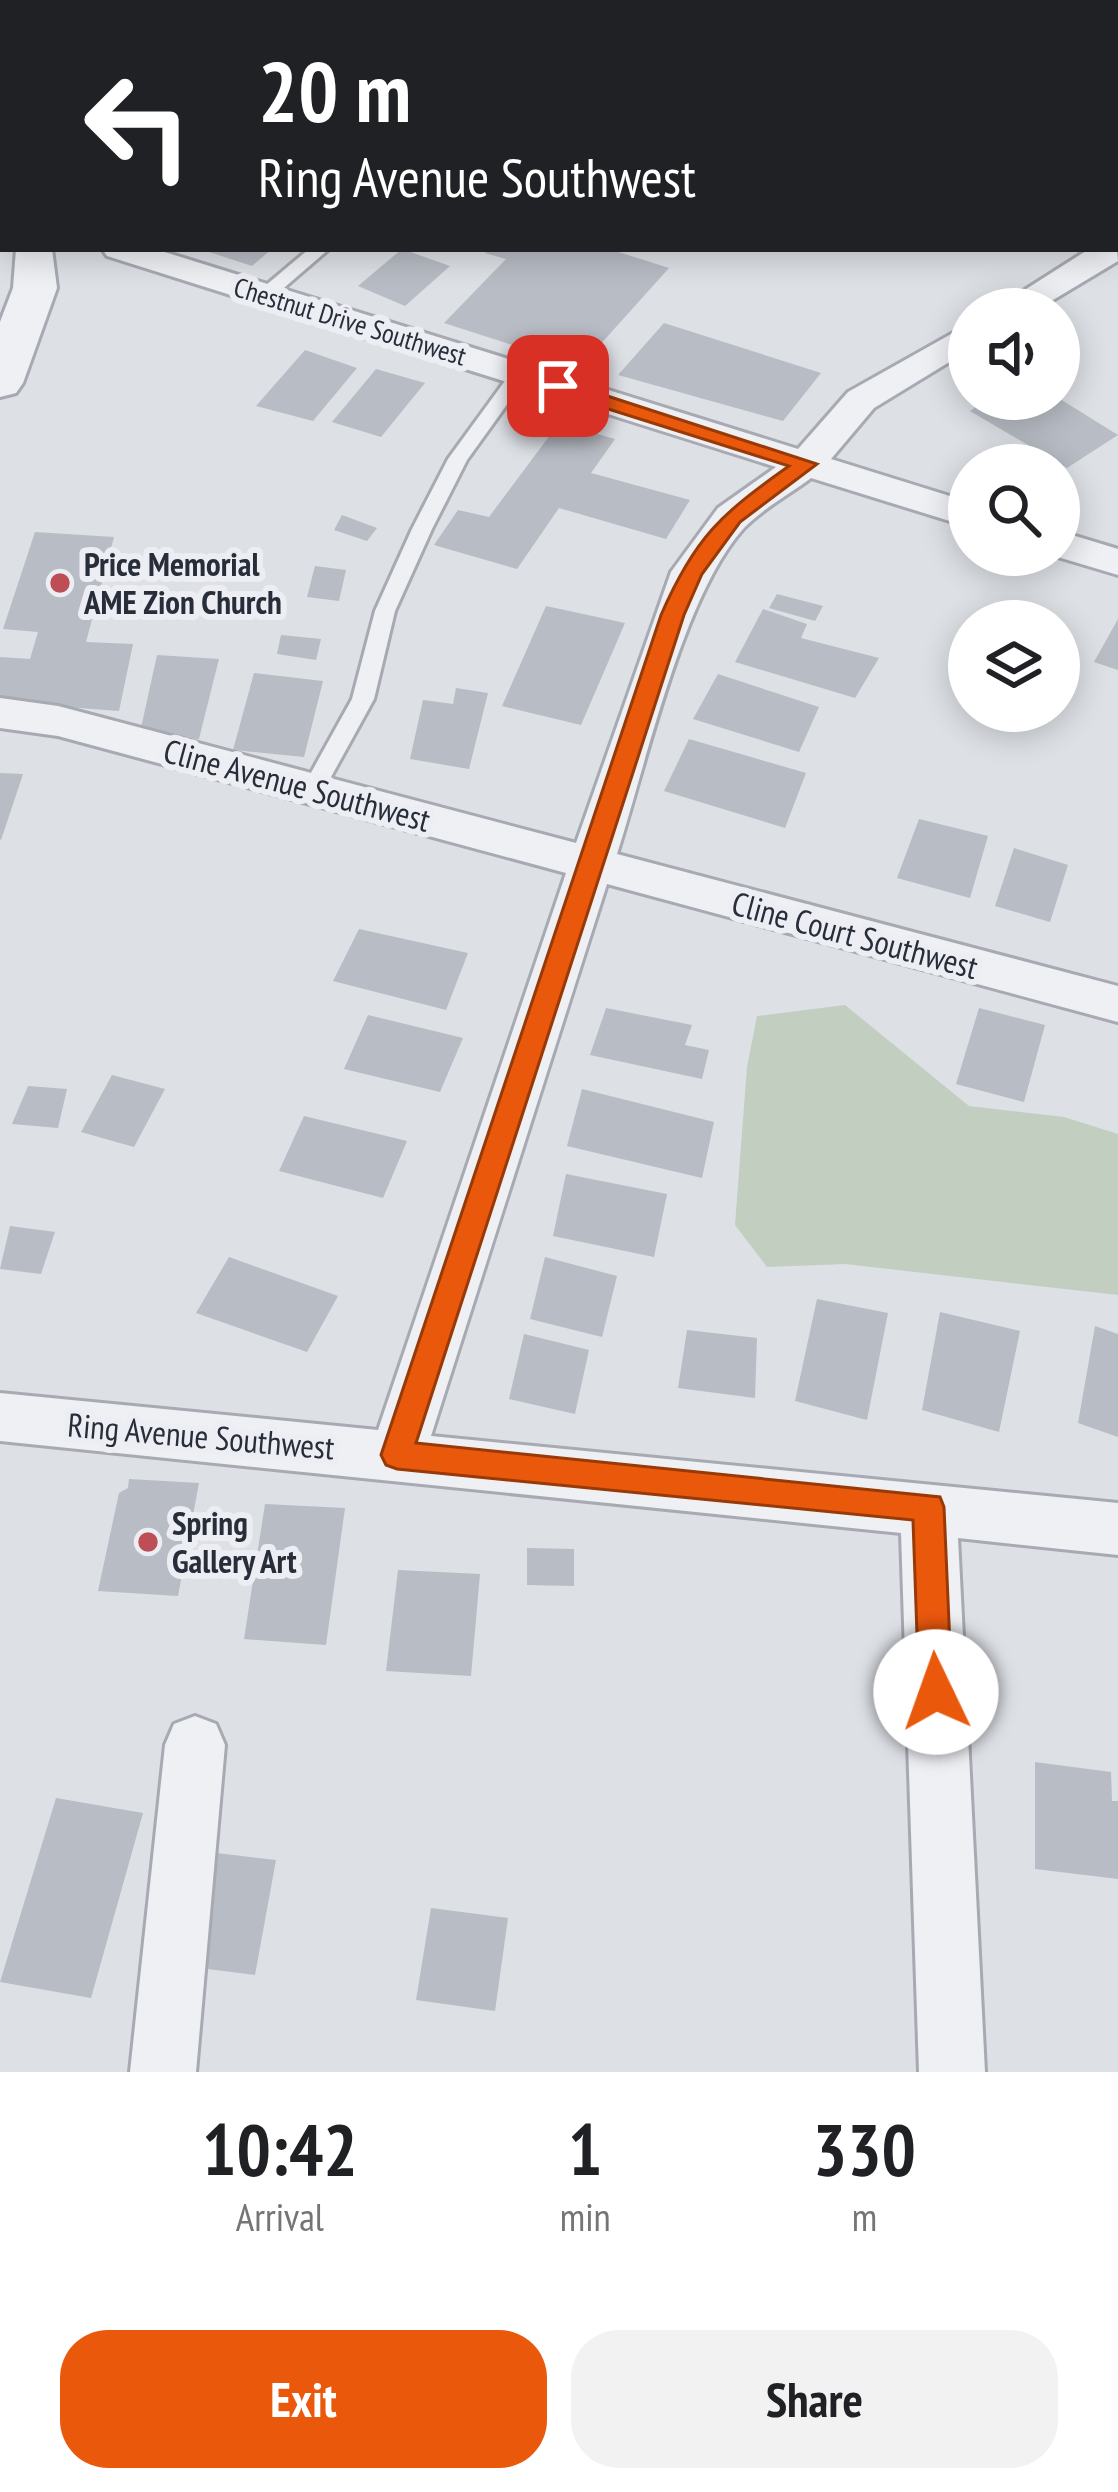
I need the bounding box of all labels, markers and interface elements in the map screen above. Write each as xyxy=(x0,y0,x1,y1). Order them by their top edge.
text: 20 m xyxy=(258,36,411,145)
icon: left xyxy=(60,48,216,204)
text: Ring Avenue Southwest xyxy=(258,142,696,212)
street label: Chestnut Drive Southwest xyxy=(230,270,471,373)
map controls xyxy=(948,288,1080,732)
button: sound xyxy=(948,288,1080,420)
pin xyxy=(507,335,609,437)
icon: arrive xyxy=(525,353,591,419)
button: search xyxy=(948,444,1080,576)
place label: Price Memorial AME Zion Church xyxy=(83,542,282,623)
marker: Price Memorial AME Zion Church xyxy=(47,570,73,596)
button: layers xyxy=(948,600,1080,732)
street label: Cline Avenue Southwest xyxy=(159,728,435,841)
street label: Cline Court Southwest xyxy=(727,881,983,988)
street label: Ring Avenue Southwest xyxy=(66,1402,336,1469)
place label: Spring Gallery Art xyxy=(172,1501,297,1582)
marker: Spring Gallery Art xyxy=(135,1529,161,1555)
position arrow xyxy=(873,1629,999,1755)
text: 10:42 xyxy=(202,2102,358,2195)
text: 1 xyxy=(568,2102,602,2195)
text: 330 xyxy=(813,2102,916,2195)
text: Arrival xyxy=(236,2191,324,2242)
text: min xyxy=(560,2191,611,2242)
text: m xyxy=(852,2191,877,2242)
button: Exit xyxy=(60,2330,547,2468)
button: Share xyxy=(571,2330,1058,2468)

